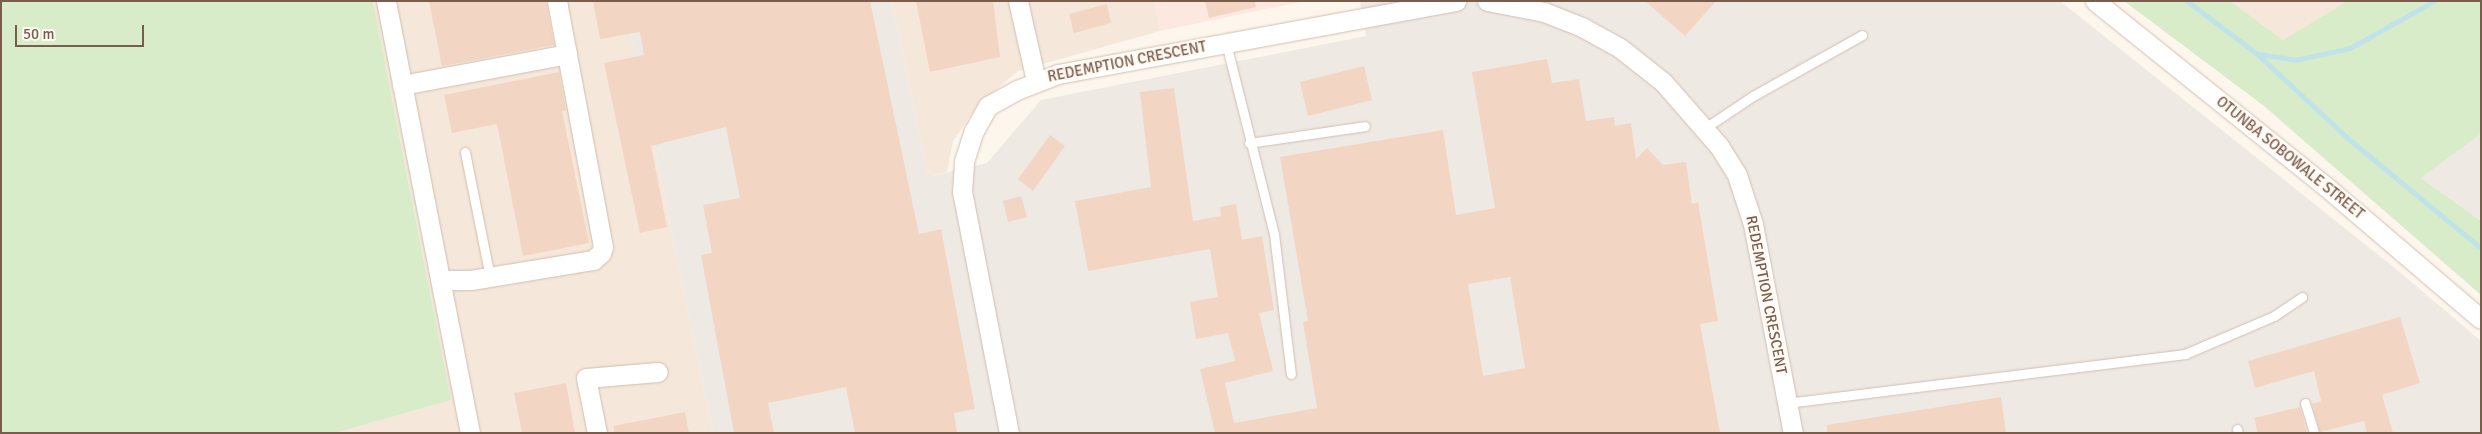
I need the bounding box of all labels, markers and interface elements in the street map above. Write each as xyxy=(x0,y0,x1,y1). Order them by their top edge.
scale bar xyxy=(18,15,146,47)
text: 50 m xyxy=(23,25,54,43)
street label: REDEMPTION CRESCENT xyxy=(1046,38,1208,86)
street label: OTUNBA SOBOWALE STREET xyxy=(2212,93,2368,223)
street label: REDEMPTION CRESCENT xyxy=(1742,214,1790,376)

